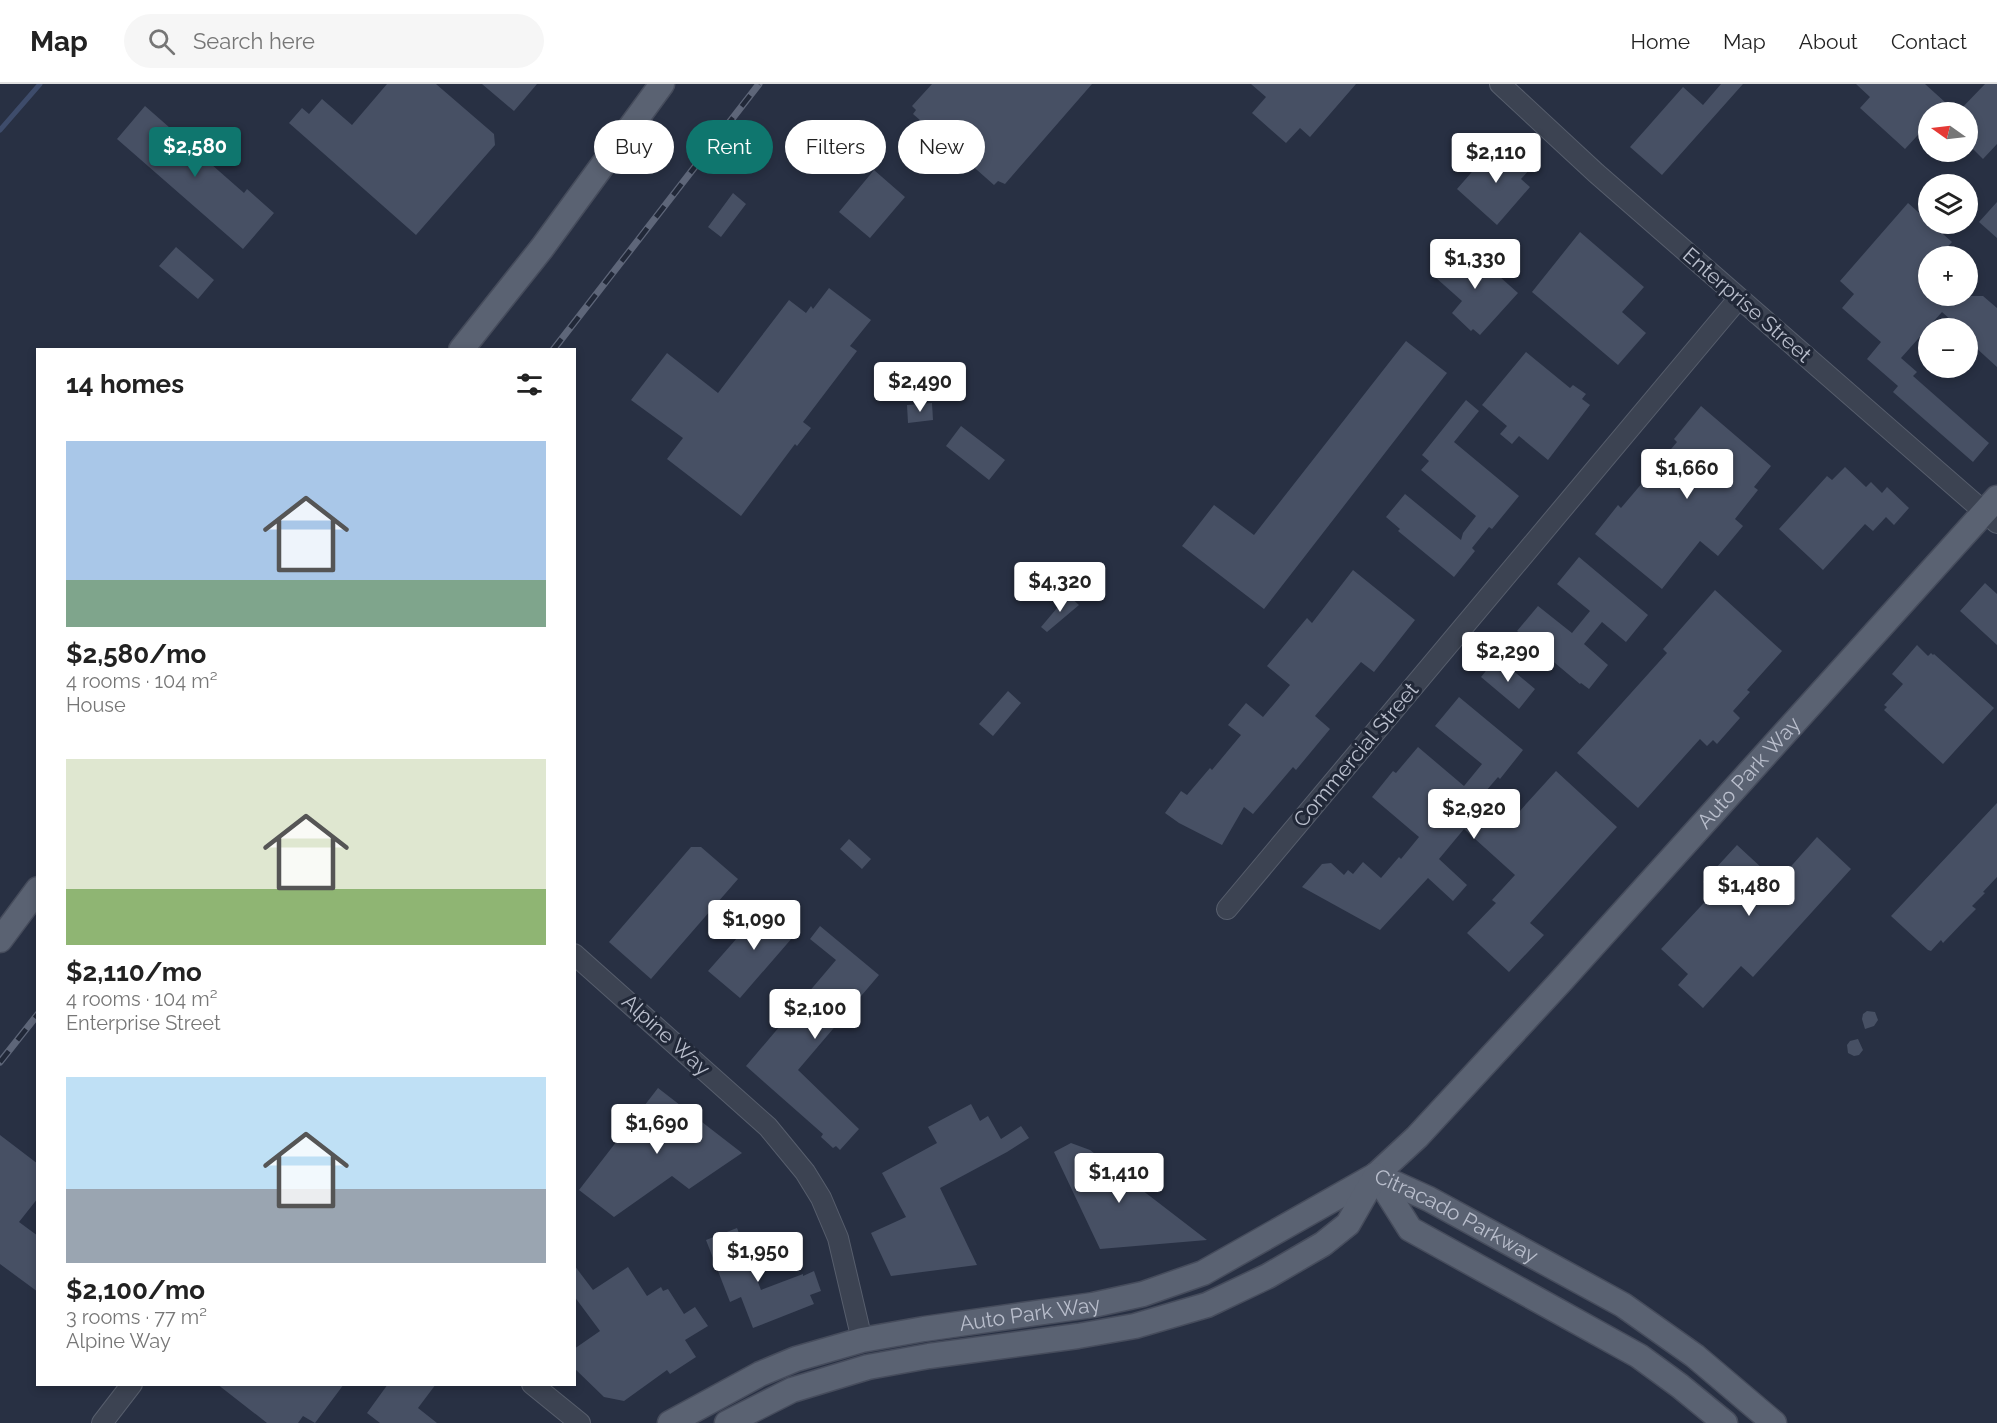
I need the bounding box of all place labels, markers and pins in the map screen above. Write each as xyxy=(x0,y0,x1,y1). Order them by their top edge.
pin: $2,580 xyxy=(146,127,244,178)
pin: $2,110 xyxy=(1447,133,1545,184)
pin: $1,330 xyxy=(1426,239,1524,290)
pin: $2,490 xyxy=(871,362,969,413)
pin: $1,660 xyxy=(1638,449,1736,500)
pin: $4,320 xyxy=(1011,562,1109,613)
pin: $2,290 xyxy=(1459,632,1557,683)
pin: $2,920 xyxy=(1425,789,1523,840)
pin: $1,480 xyxy=(1700,866,1798,917)
pin: $1,090 xyxy=(705,900,803,951)
pin: $2,100 xyxy=(766,989,864,1040)
pin: $1,690 xyxy=(608,1104,706,1155)
pin: $1,410 xyxy=(1070,1153,1168,1204)
pin: $1,950 xyxy=(709,1232,807,1283)

